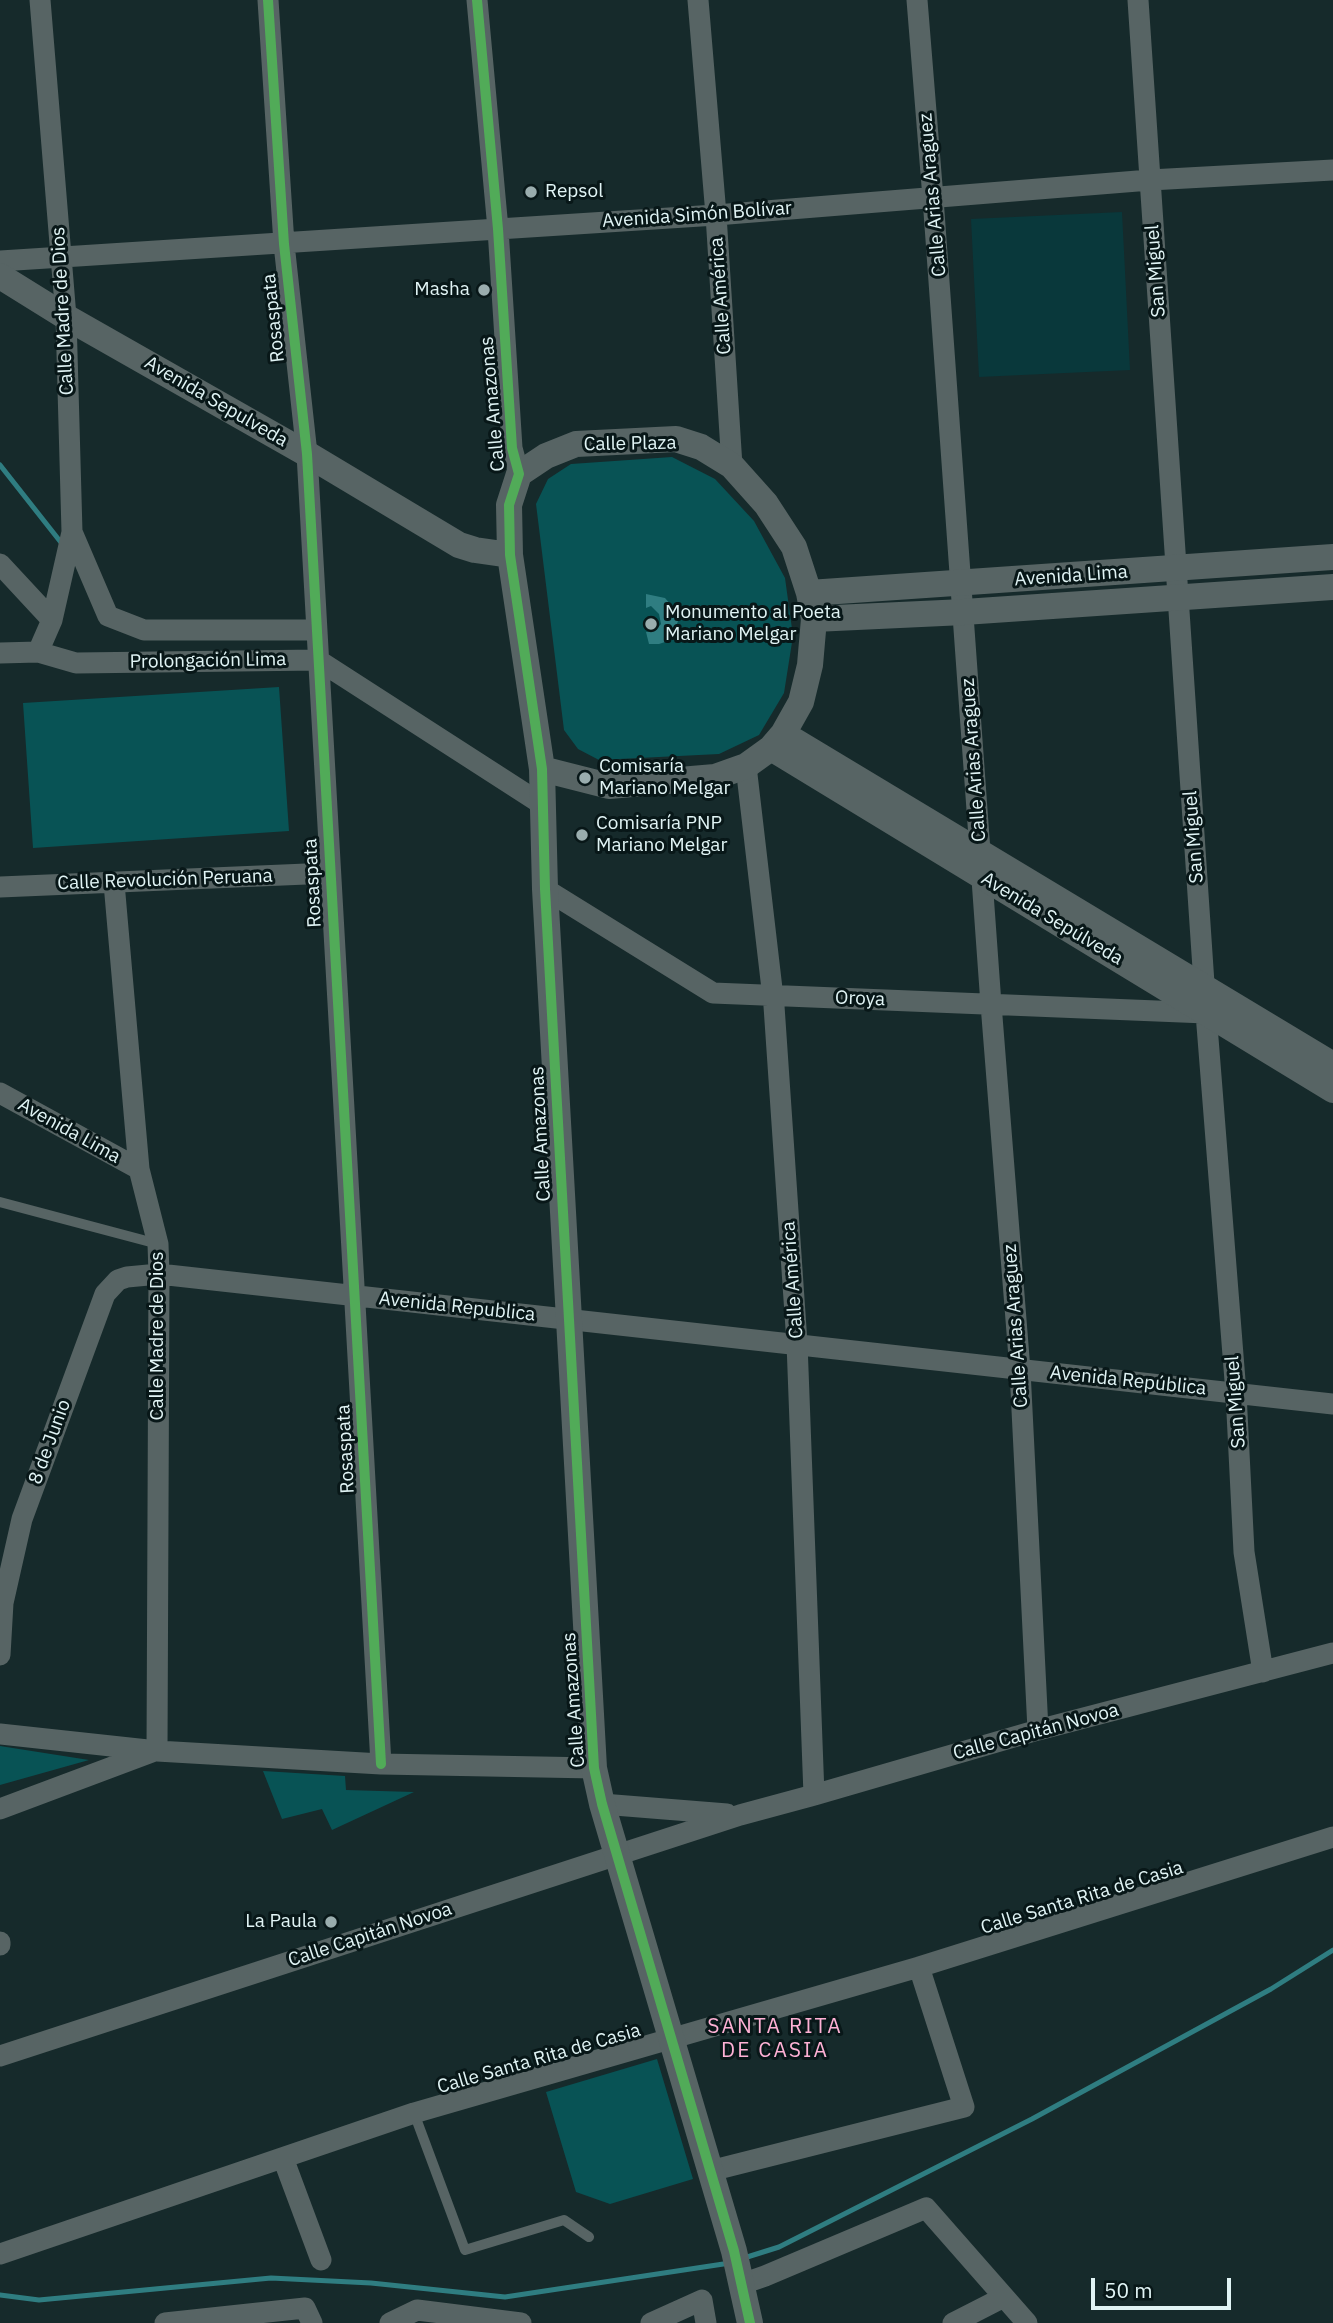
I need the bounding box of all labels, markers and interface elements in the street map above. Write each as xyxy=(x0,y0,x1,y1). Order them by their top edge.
street label: Calle Arias Araguez xyxy=(914,112,952,278)
place label: Repsol xyxy=(545,181,603,203)
marker: Repsol xyxy=(523,184,539,200)
street label: Avenida Simón Bolívar xyxy=(601,197,793,233)
street label: San Miguel xyxy=(1141,224,1171,318)
street label: Calle Madre de Dios xyxy=(47,226,79,396)
street label: Calle América xyxy=(706,236,736,356)
street label: Rosaspata xyxy=(258,272,290,364)
place label: Masha xyxy=(414,279,470,301)
marker: Masha xyxy=(476,282,492,298)
street label: Calle Amazonas xyxy=(476,336,510,472)
street label: Avenida Sepulveda xyxy=(140,352,292,452)
street label: Calle Plaza xyxy=(583,432,677,456)
street label: Avenida Lima xyxy=(1014,561,1128,591)
place label: Monumento al Poeta Mariano Melgar xyxy=(665,602,841,646)
marker: Monumento al Poeta Mariano Melgar xyxy=(643,616,659,632)
street label: Prolongación Lima xyxy=(129,648,287,674)
street label: Calle Arias Araguez xyxy=(957,677,991,843)
place label: Comisaría Mariano Melgar xyxy=(599,756,730,800)
marker: Comisaría Mariano Melgar xyxy=(577,770,593,786)
street label: San Miguel xyxy=(1179,790,1209,884)
place label: Comisaría PNP Mariano Melgar xyxy=(596,813,727,857)
marker: Comisaría PNP Mariano Melgar xyxy=(574,827,590,843)
street label: Rosaspata xyxy=(299,838,327,928)
street label: Calle Revolución Peruana xyxy=(57,865,273,895)
street label: Avenida Sepúlveda xyxy=(977,868,1127,970)
street label: Oroya xyxy=(834,987,886,1011)
street label: Calle Amazonas xyxy=(526,1066,556,1202)
street label: Avenida Lima xyxy=(14,1093,124,1169)
street label: Calle América xyxy=(778,1220,808,1340)
street label: Calle Arias Araguez xyxy=(999,1243,1033,1409)
street label: Calle Madre de Dios xyxy=(147,1252,169,1420)
street label: Avenida Republica xyxy=(378,1287,536,1327)
street label: San Miguel xyxy=(1221,1355,1251,1449)
street label: Avenida República xyxy=(1049,1361,1207,1401)
street label: 8 de Junio xyxy=(24,1397,76,1487)
street label: Rosaspata xyxy=(332,1404,360,1494)
street label: Calle Amazonas xyxy=(558,1632,590,1768)
street label: Calle Capitán Novoa xyxy=(951,1699,1121,1765)
street label: Calle Santa Rita de Casia xyxy=(978,1856,1186,1940)
street label: Calle Capitán Novoa xyxy=(285,1898,455,1972)
place label: La Paula xyxy=(245,1911,317,1933)
marker: La Paula xyxy=(323,1914,339,1930)
district label: SANTA RITA DE CASIA xyxy=(709,2014,841,2064)
street label: Calle Santa Rita de Casia xyxy=(435,2019,643,2099)
scale bar xyxy=(1095,2264,1235,2308)
text: 50 m xyxy=(1104,2276,1153,2304)

